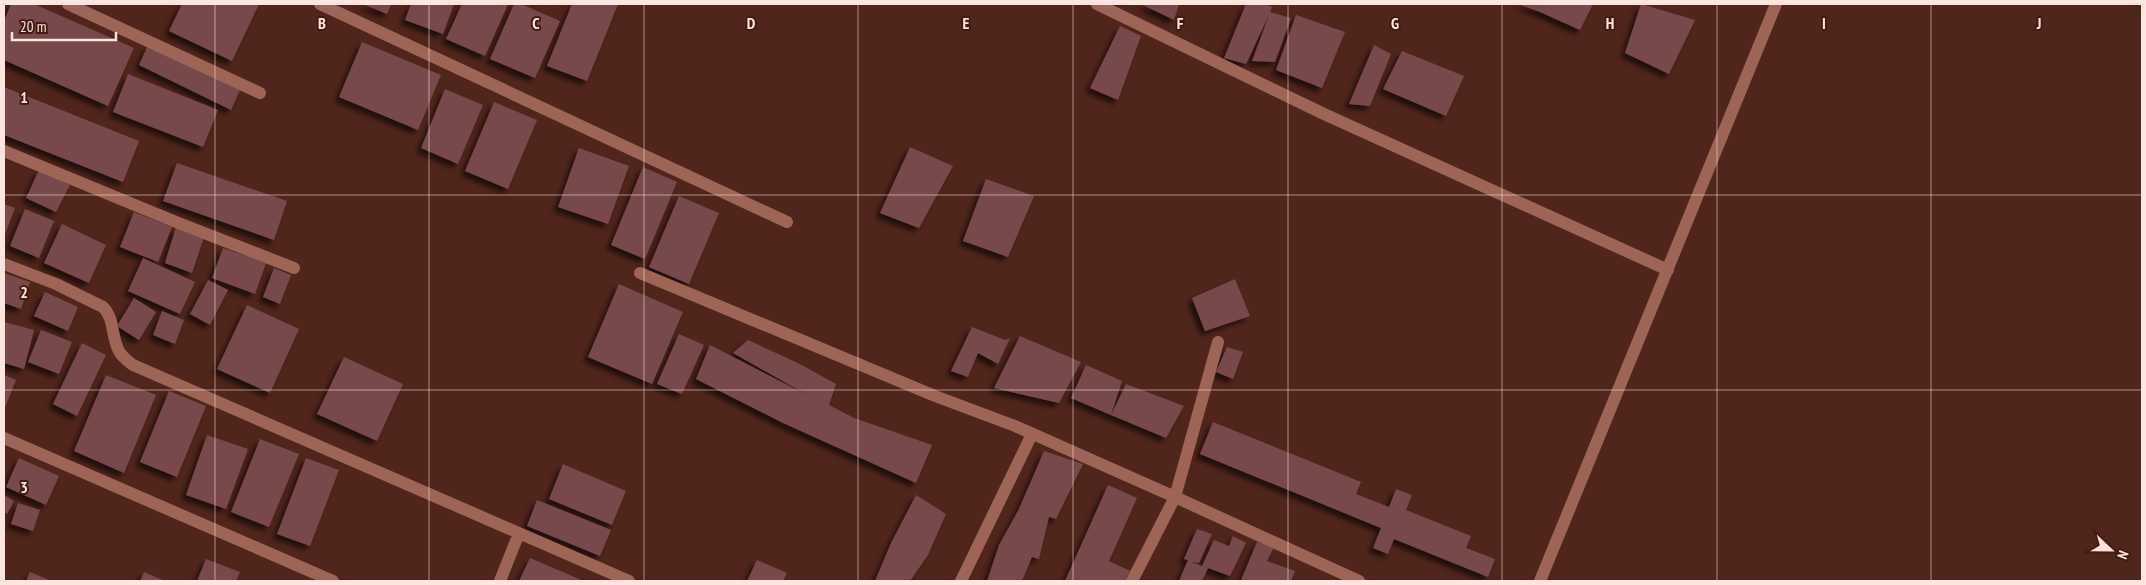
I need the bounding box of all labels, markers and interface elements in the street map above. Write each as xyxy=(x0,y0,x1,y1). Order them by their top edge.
scale bar xyxy=(12,10,116,42)
text: B xyxy=(318,13,326,33)
text: C xyxy=(532,13,540,33)
text: D xyxy=(747,13,756,33)
text: E xyxy=(963,13,970,33)
text: F xyxy=(1177,13,1184,33)
text: G xyxy=(1391,13,1399,33)
text: H xyxy=(1606,13,1614,33)
text: I xyxy=(1822,13,1826,33)
text: J xyxy=(2036,13,2041,33)
text: 20 m xyxy=(20,17,46,36)
text: 1 xyxy=(20,87,28,107)
text: 2 xyxy=(20,282,28,302)
text: 3 xyxy=(20,477,28,497)
north arrow xyxy=(2086,525,2136,575)
text: N xyxy=(2113,548,2133,562)

